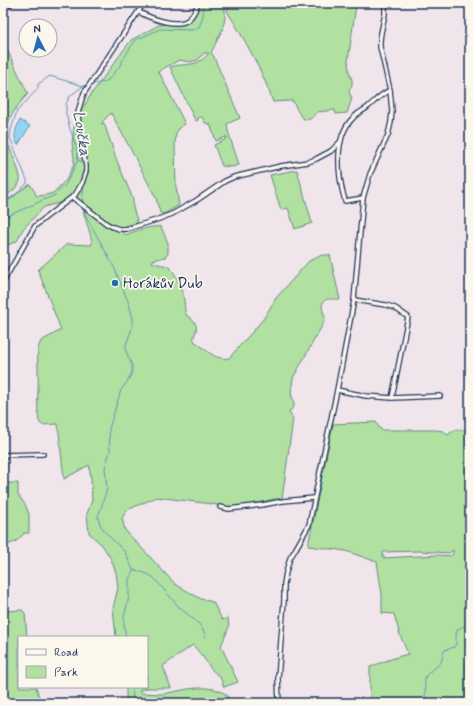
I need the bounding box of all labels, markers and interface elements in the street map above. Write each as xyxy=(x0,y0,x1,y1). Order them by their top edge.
north arrow xyxy=(18,18,58,58)
text: N xyxy=(33,22,41,36)
water label: Loučka xyxy=(68,109,95,157)
place label: Horákův Dub xyxy=(123,274,203,294)
marker: Horákův Dub xyxy=(110,278,120,288)
legend xyxy=(18,636,148,688)
text: Road xyxy=(54,645,78,661)
text: Park xyxy=(54,665,78,681)

